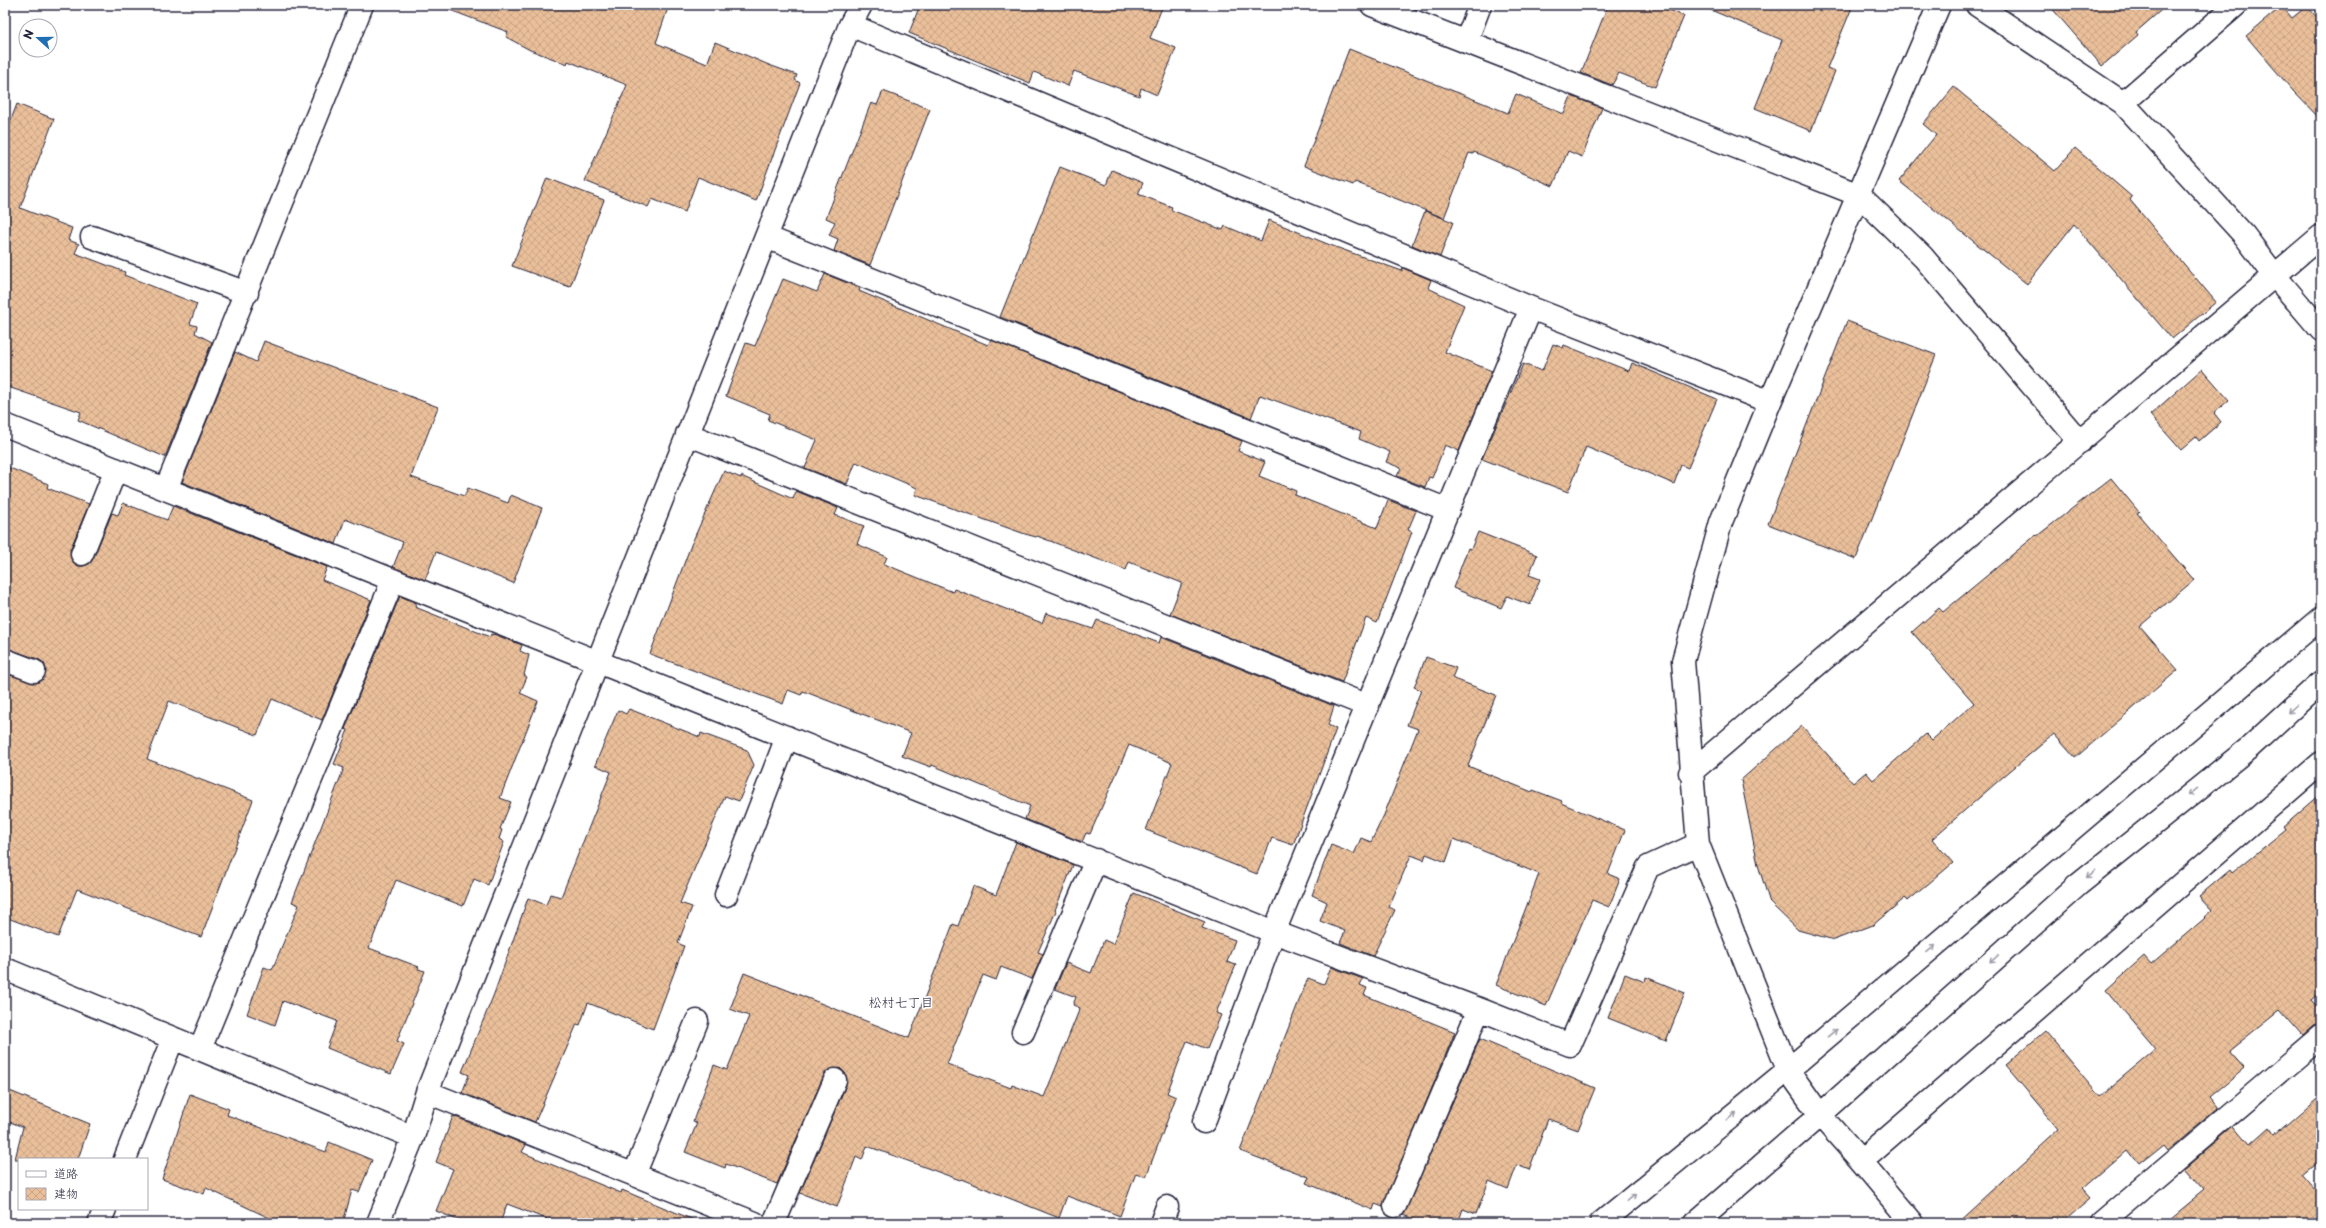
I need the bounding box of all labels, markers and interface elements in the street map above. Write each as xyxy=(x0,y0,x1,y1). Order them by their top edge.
north arrow xyxy=(18,18,58,58)
text: N xyxy=(19,27,38,41)
one-way arrow xyxy=(2287,704,2297,713)
one-way arrow xyxy=(2187,788,2198,797)
one-way arrow xyxy=(2086,869,2097,878)
one-way arrow xyxy=(1925,944,1936,953)
one-way arrow xyxy=(1988,955,1999,964)
district label: 松村七丁目 xyxy=(868,992,934,1011)
one-way arrow xyxy=(1826,1028,1837,1037)
one-way arrow xyxy=(1726,1111,1737,1120)
legend xyxy=(18,1158,148,1210)
text: 道路 xyxy=(54,1164,78,1182)
text: 建物 xyxy=(54,1184,78,1202)
one-way arrow xyxy=(1626,1194,1637,1203)

